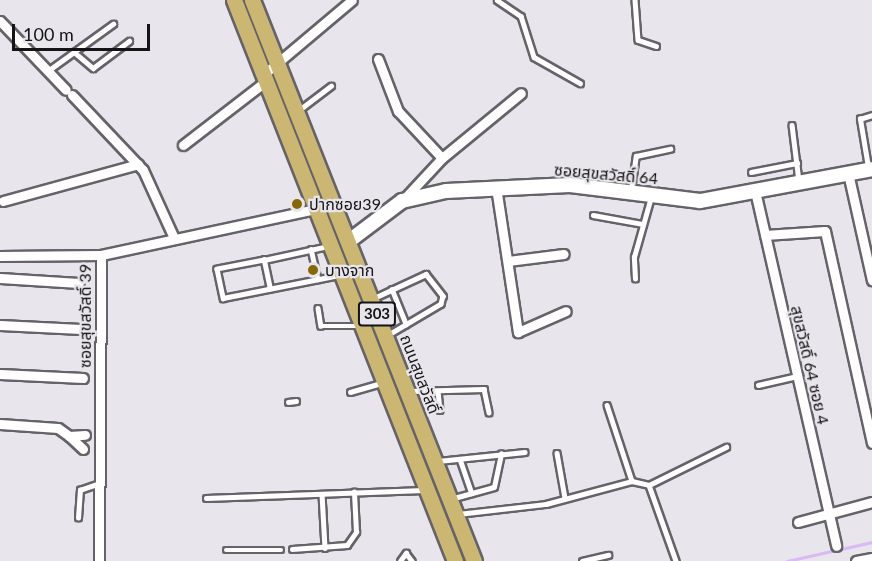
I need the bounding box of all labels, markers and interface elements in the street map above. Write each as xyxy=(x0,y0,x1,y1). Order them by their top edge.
scale bar xyxy=(15,12,153,50)
text: 100 m xyxy=(23,23,74,45)
street label: ซอยสุขสวัสดิ์ 64 xyxy=(553,160,659,188)
place label: ปากซอย39 xyxy=(309,194,381,214)
marker: ปากซอย39 xyxy=(290,197,304,211)
place label: บางจาก xyxy=(325,260,374,280)
marker: บางจาก xyxy=(306,263,320,277)
street label: ซอยสุขสวัสดิ์ 39 xyxy=(75,264,95,368)
road number: 303 xyxy=(358,302,397,326)
street label: สุขสวัสดิ์ 64 ซอย 4 xyxy=(787,304,833,426)
street label: ถนนสุขสวัสดิ์ xyxy=(396,332,444,416)

